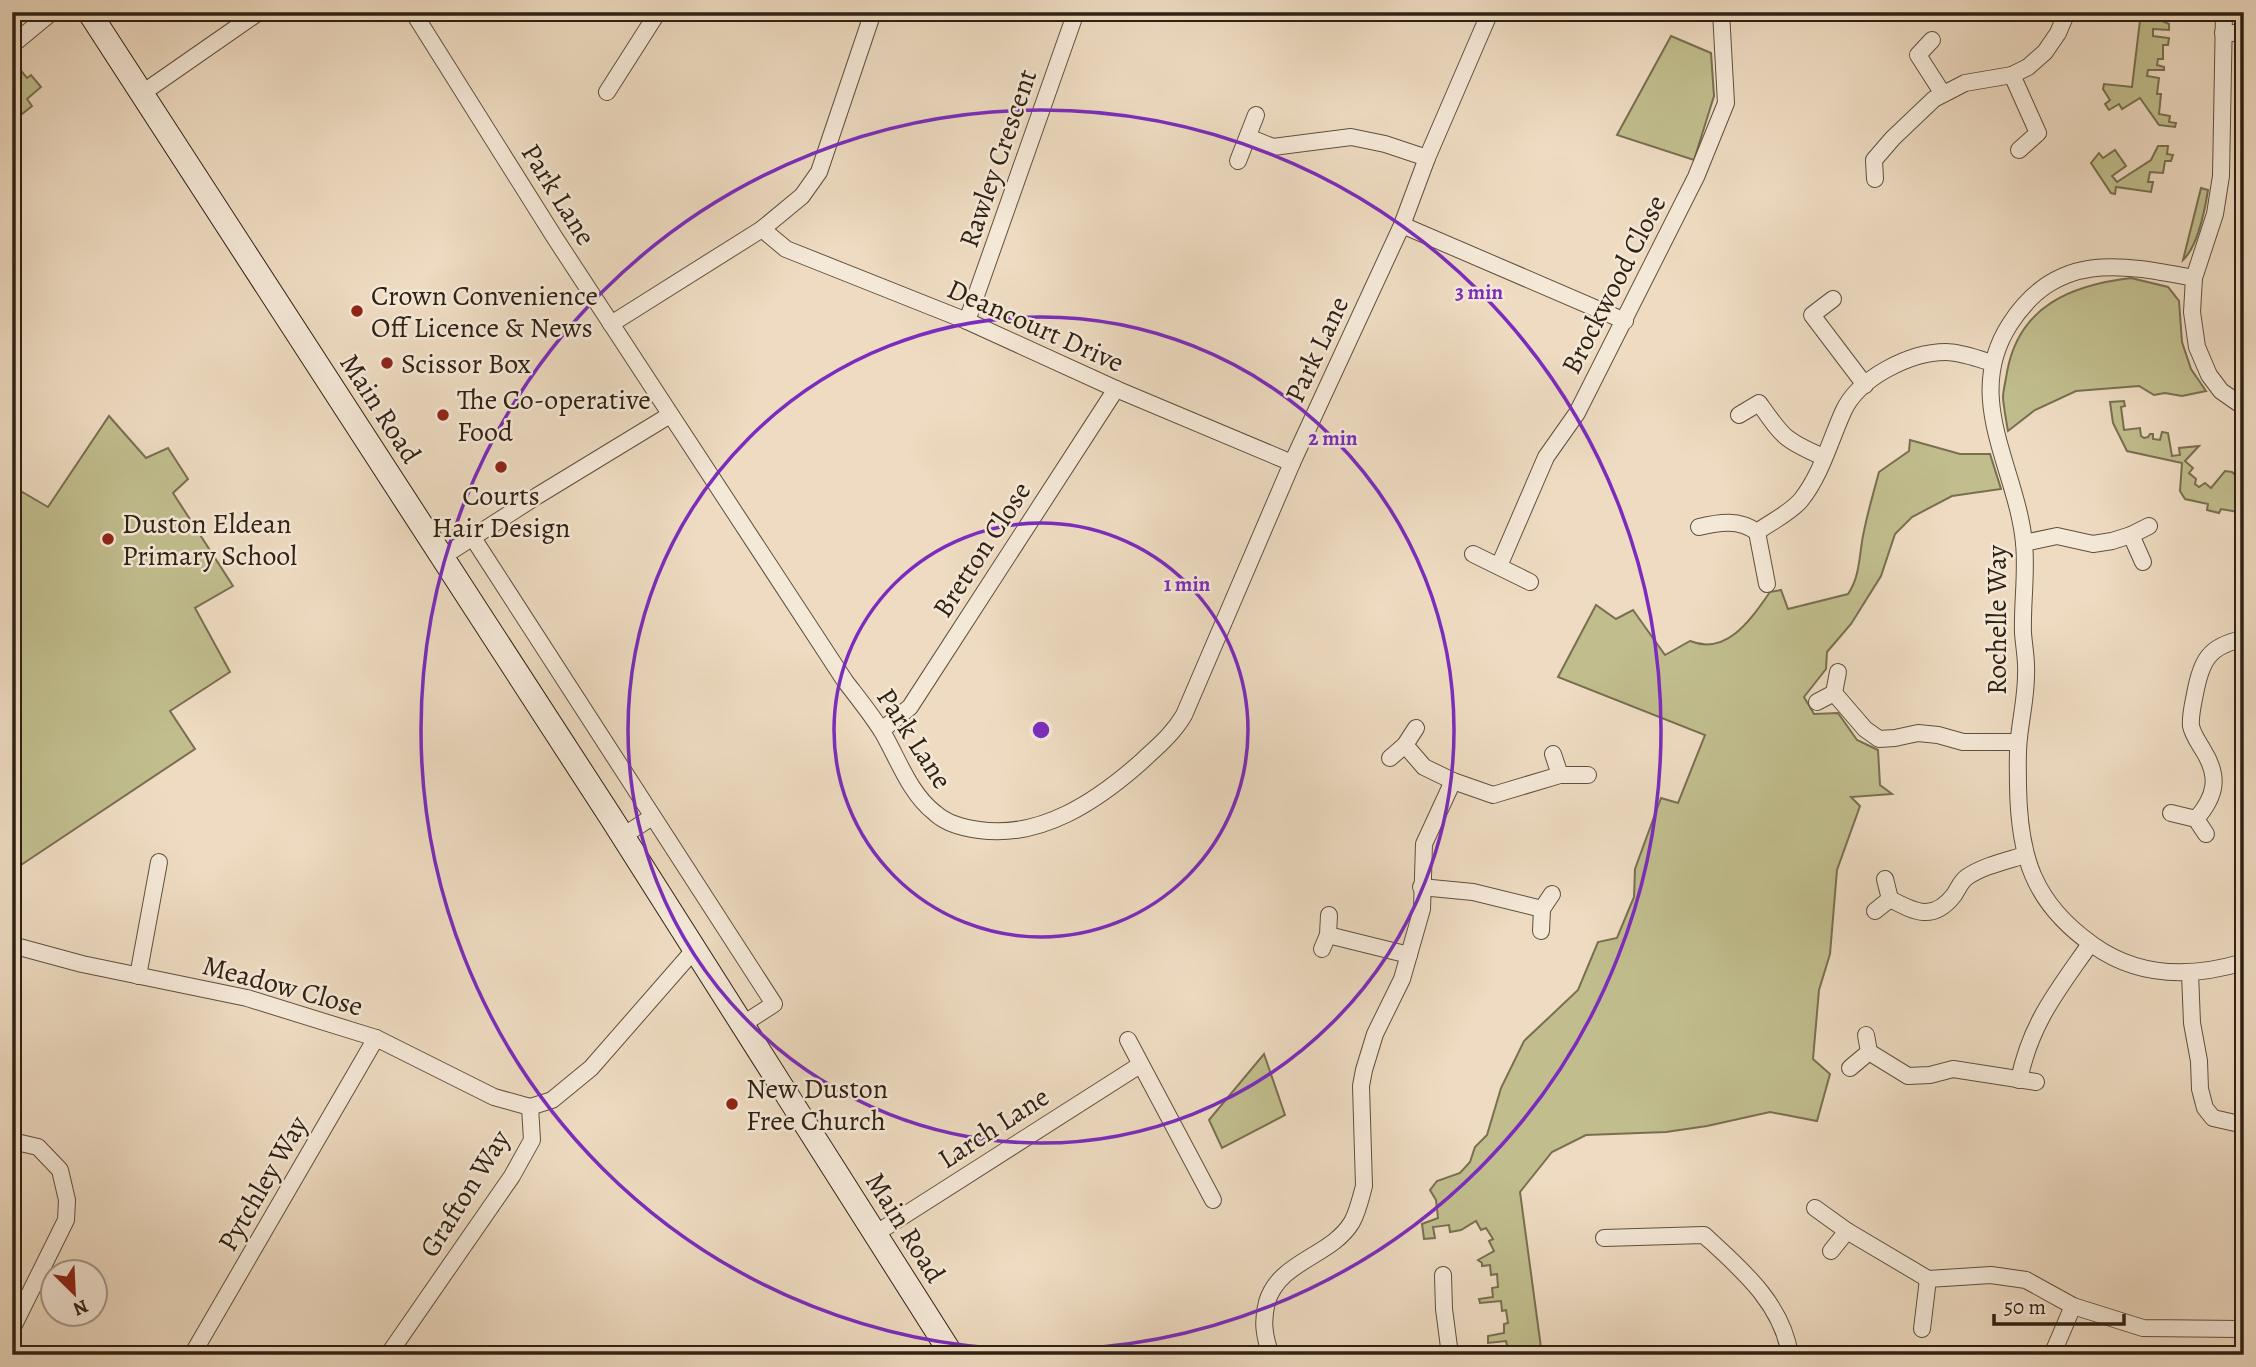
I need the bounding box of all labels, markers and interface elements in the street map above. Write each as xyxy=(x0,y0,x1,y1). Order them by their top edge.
street label: Rawley Crescent xyxy=(950,64,1046,252)
street label: Park Lane xyxy=(512,136,604,253)
street label: Brockwood Close xyxy=(1552,188,1675,381)
street label: Deancourt Drive xyxy=(941,270,1130,382)
place label: Crown Convenience Off Licence & News xyxy=(371,277,598,347)
text: 3 min xyxy=(1455,278,1503,306)
street label: Park Lane xyxy=(1276,290,1358,409)
marker: Crown Convenience Off Licence & News xyxy=(349,303,365,319)
place label: Scissor Box xyxy=(401,345,532,383)
street label: Main Road xyxy=(331,346,430,472)
marker: Scissor Box xyxy=(379,355,395,371)
place label: The Co-operative Food xyxy=(457,381,651,451)
marker: The Co-operative Food xyxy=(435,407,451,423)
text: 2 min xyxy=(1308,424,1358,452)
marker: Courts Hair Design xyxy=(493,459,509,475)
street label: Bretton Close xyxy=(924,474,1040,625)
place label: Courts Hair Design xyxy=(432,477,570,547)
place label: Duston Eldean Primary School xyxy=(122,505,297,575)
marker: Duston Eldean Primary School xyxy=(100,531,116,547)
street label: Rochelle Way xyxy=(1978,544,2016,695)
text: 1 min xyxy=(1164,570,1211,598)
street label: Park Lane xyxy=(867,681,961,796)
centre of rings xyxy=(1029,718,1053,742)
street label: Meadow Close xyxy=(198,946,367,1026)
place label: New Duston Free Church xyxy=(746,1070,888,1140)
street label: Larch Lane xyxy=(931,1078,1056,1178)
marker: New Duston Free Church xyxy=(724,1096,740,1112)
street label: Pytchley Way xyxy=(209,1108,317,1258)
street label: Grafton Way xyxy=(411,1122,519,1264)
street label: Main Road xyxy=(856,1165,955,1291)
north arrow xyxy=(38,1258,108,1328)
scale bar xyxy=(1994,1283,2123,1327)
text: N xyxy=(69,1293,92,1322)
text: 50 m xyxy=(2004,1293,2046,1321)

